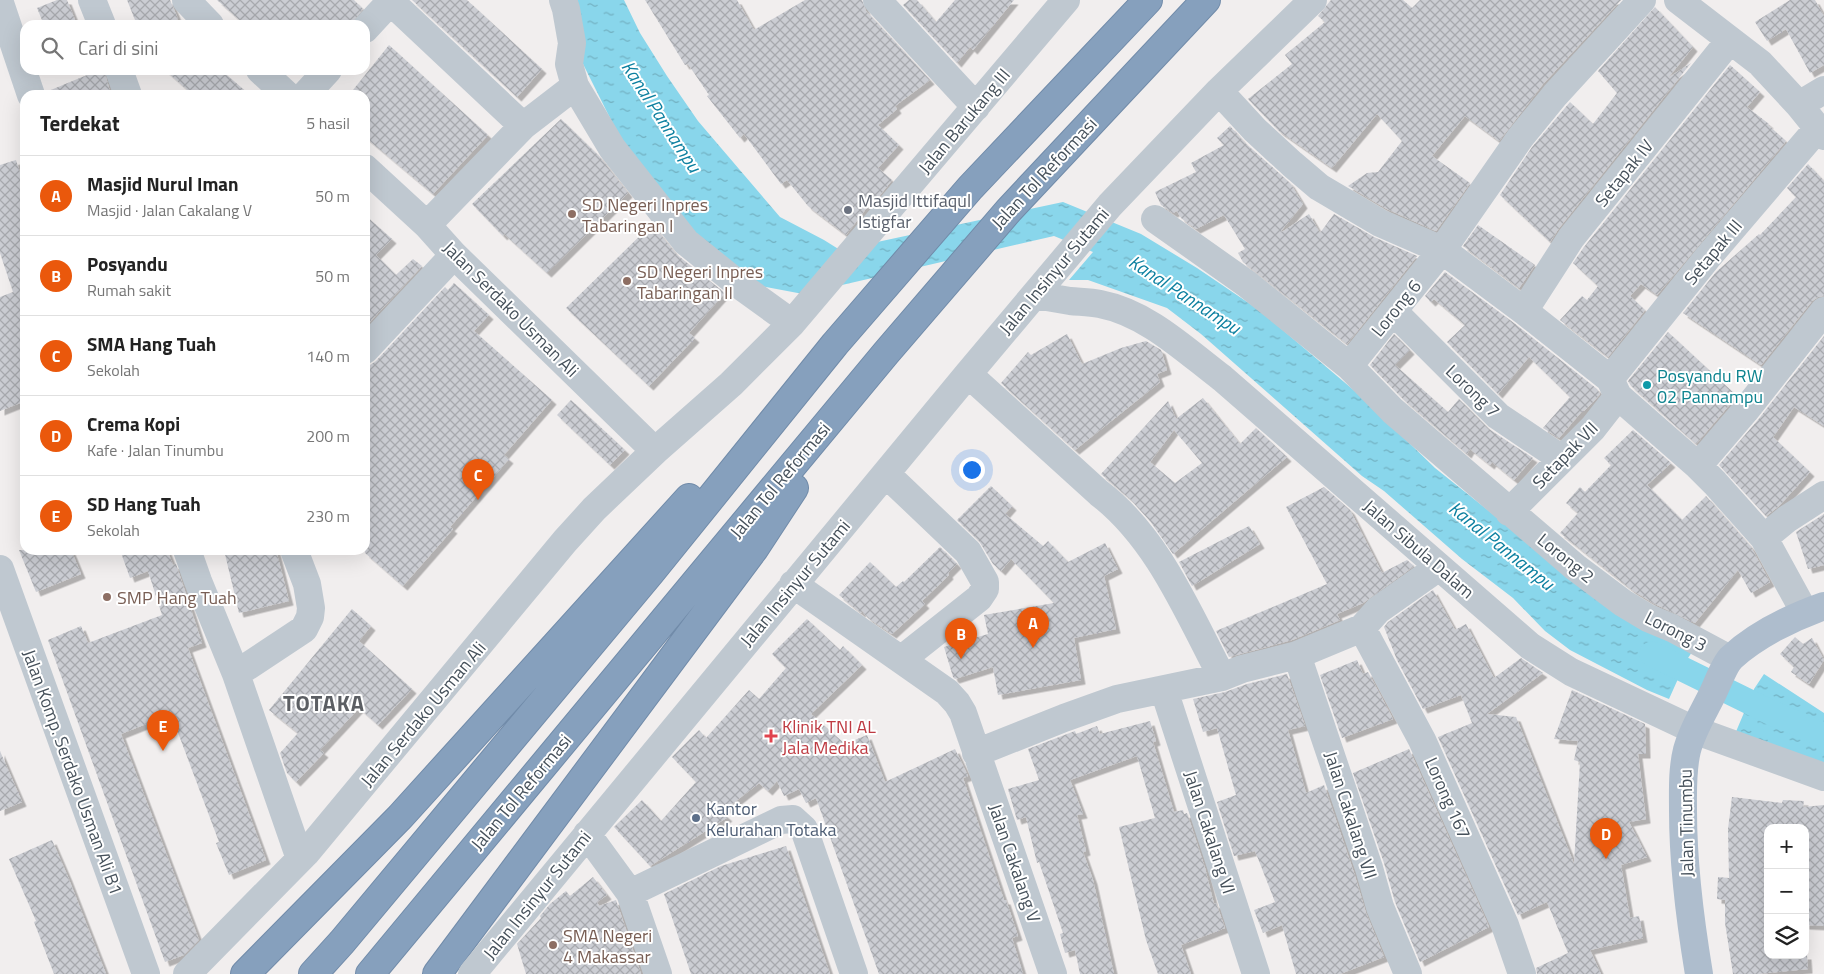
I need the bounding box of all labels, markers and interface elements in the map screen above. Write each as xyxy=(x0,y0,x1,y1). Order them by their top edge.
search box xyxy=(20,20,370,75)
text: Cari di sini xyxy=(78,33,159,62)
icon: search xyxy=(38,34,66,62)
water label: Kanal Pannampu xyxy=(615,54,710,179)
street label: Jalan Barukang III xyxy=(912,62,1016,180)
text: Terdekat xyxy=(40,107,120,139)
text: 5 hasil xyxy=(306,111,350,135)
street label: Jalan Tol Reformasi xyxy=(985,111,1103,235)
street label: Setapak IV xyxy=(1588,133,1660,213)
text: Masjid Nurul Iman xyxy=(87,169,239,198)
text: A xyxy=(51,184,61,208)
text: 50 m xyxy=(315,184,350,208)
place label: Masjid Ittifaqul Istigfar xyxy=(858,187,971,235)
place label: SD Negeri Inpres Tabaringan I xyxy=(582,191,708,239)
text: Masjid · Jalan Cakalang V xyxy=(87,198,252,222)
street label: Jalan Insinyur Sutami xyxy=(993,201,1115,341)
marker: Masjid Ittifaqul Istigfar xyxy=(842,204,854,216)
marker: SD Negeri Inpres Tabaringan I xyxy=(566,208,578,220)
street label: Setapak III xyxy=(1677,213,1749,291)
street label: Jalan Serdako Usman Ali xyxy=(437,235,585,383)
water label: Kanal Pannampu xyxy=(1123,247,1248,342)
text: Posyandu xyxy=(87,249,168,278)
place label: SD Negeri Inpres Tabaringan II xyxy=(637,258,763,306)
text: B xyxy=(51,264,61,288)
text: 50 m xyxy=(315,264,350,288)
street label: Lorong 6 xyxy=(1365,274,1427,342)
marker: SD Negeri Inpres Tabaringan II xyxy=(621,275,633,287)
text: Rumah sakit xyxy=(87,278,171,302)
text: SMA Hang Tuah xyxy=(87,329,216,358)
text: C xyxy=(52,344,60,368)
text: 140 m xyxy=(306,344,350,368)
text: Sekolah xyxy=(87,358,140,382)
street label: Lorong 7 xyxy=(1440,358,1506,424)
place label: Posyandu RW 02 Pannampu xyxy=(1657,362,1763,410)
marker: Posyandu RW 02 Pannampu xyxy=(1641,379,1653,391)
text: Crema Kopi xyxy=(87,409,180,438)
street label: Setapak VII xyxy=(1526,415,1604,495)
street label: Jalan Tol Reformasi xyxy=(723,416,837,544)
text: D xyxy=(51,424,61,448)
text: 200 m xyxy=(306,424,350,448)
text: Kafe · Jalan Tinumbu xyxy=(87,438,224,462)
your location xyxy=(959,457,985,483)
pin: C xyxy=(462,459,494,500)
text: SD Hang Tuah xyxy=(87,489,201,518)
street label: Jalan Sibula Dalam xyxy=(1357,493,1481,605)
water label: Kanal Pannampu xyxy=(1443,493,1562,598)
text: E xyxy=(52,504,60,528)
text: 230 m xyxy=(306,504,350,528)
street label: Jalan Insinyur Sutami xyxy=(734,513,856,653)
text: Sekolah xyxy=(87,518,140,542)
street label: Lorong 2 xyxy=(1532,527,1600,589)
place label: SMP Hang Tuah xyxy=(117,584,237,611)
marker: SMP Hang Tuah xyxy=(101,591,113,603)
street label: Lorong 3 xyxy=(1640,604,1712,658)
pin: A xyxy=(1017,607,1049,648)
pin: B xyxy=(945,618,977,659)
street label: Jalan Serdako Usman Ali xyxy=(354,635,492,793)
street label: Jalan Komp. Serdako Usman Ali B1 xyxy=(16,645,130,899)
district label: TOTAKA xyxy=(283,686,365,720)
pin: E xyxy=(147,710,179,751)
place label: Klinik TNI AL Jala Medika xyxy=(782,713,876,761)
street label: Jalan Tol Reformasi xyxy=(464,728,578,856)
marker: Klinik TNI AL Jala Medika xyxy=(764,729,778,743)
street label: Jalan Cakalang VII xyxy=(1318,748,1384,882)
street label: Lorong 167 xyxy=(1418,753,1478,843)
street label: Jalan Cakalang VI xyxy=(1177,767,1243,897)
street label: Jalan Tinumbu xyxy=(1672,769,1700,877)
place label: Kantor Kelurahan Totaka xyxy=(706,795,837,843)
street label: Jalan Cakalang V xyxy=(982,800,1048,926)
marker: Kantor Kelurahan Totaka xyxy=(690,812,702,824)
pin: D xyxy=(1590,818,1622,859)
map controls xyxy=(1764,824,1809,959)
button: + xyxy=(1764,824,1809,869)
street label: Jalan Insinyur Sutami xyxy=(476,825,598,965)
button: − xyxy=(1764,869,1809,914)
button: layers xyxy=(1764,914,1809,959)
place label: SMA Negeri 4 Makassar xyxy=(563,922,652,970)
marker: SMA Negeri 4 Makassar xyxy=(547,939,559,951)

